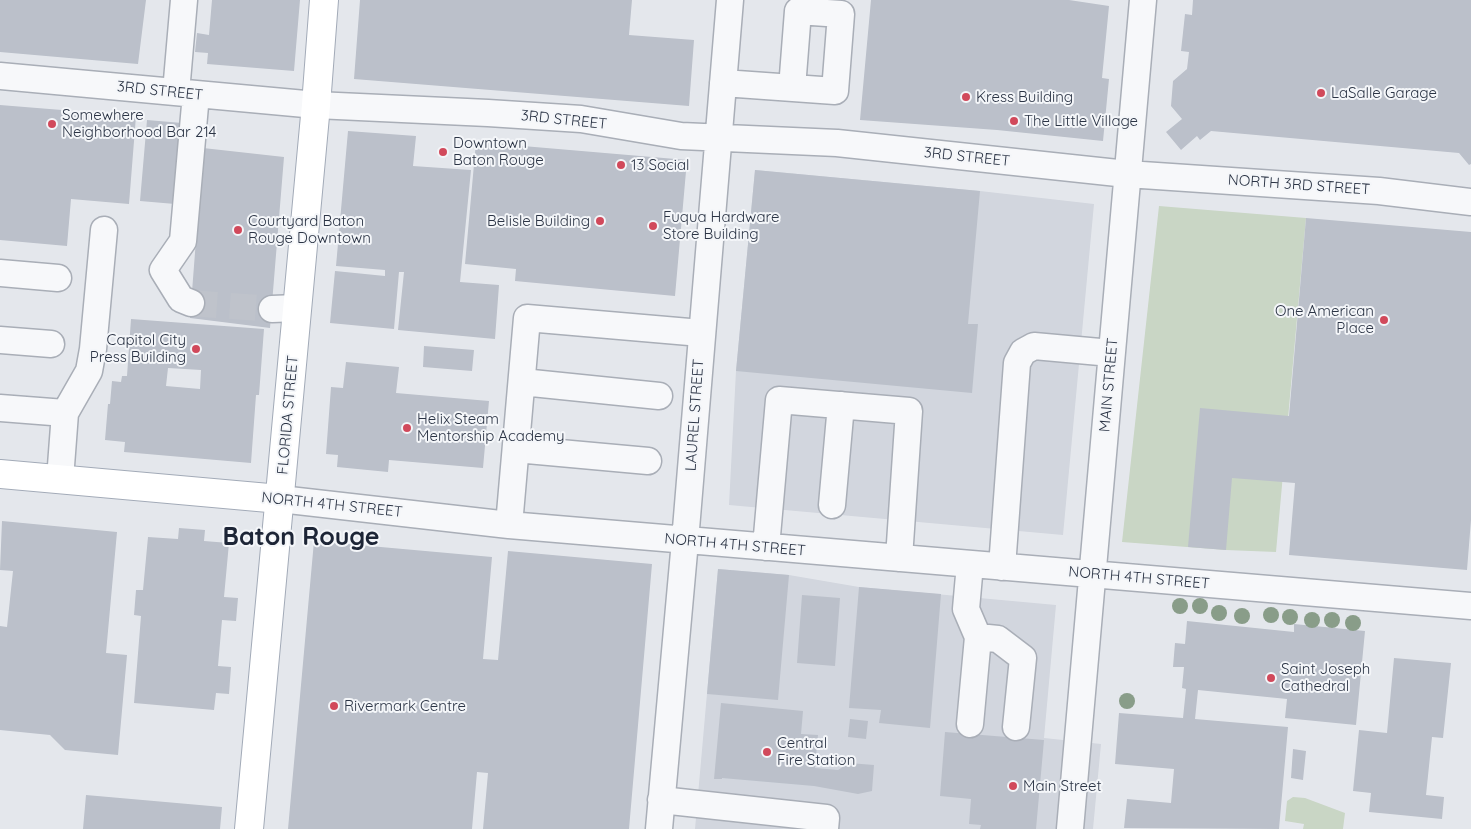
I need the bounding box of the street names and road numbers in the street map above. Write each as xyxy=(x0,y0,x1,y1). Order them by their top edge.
street label: 3RD STREET xyxy=(116,78,204,104)
street label: 3RD STREET xyxy=(520,107,608,133)
street label: 3RD STREET xyxy=(923,144,1011,170)
street label: NORTH 3RD STREET xyxy=(1227,171,1371,199)
street label: MAIN STREET xyxy=(1096,337,1122,433)
street label: FLORIDA STREET xyxy=(274,355,302,475)
street label: LAUREL STREET xyxy=(682,358,708,472)
street label: NORTH 4TH STREET xyxy=(261,489,403,521)
street label: NORTH 4TH STREET xyxy=(664,530,806,560)
street label: NORTH 4TH STREET xyxy=(1068,563,1210,593)

